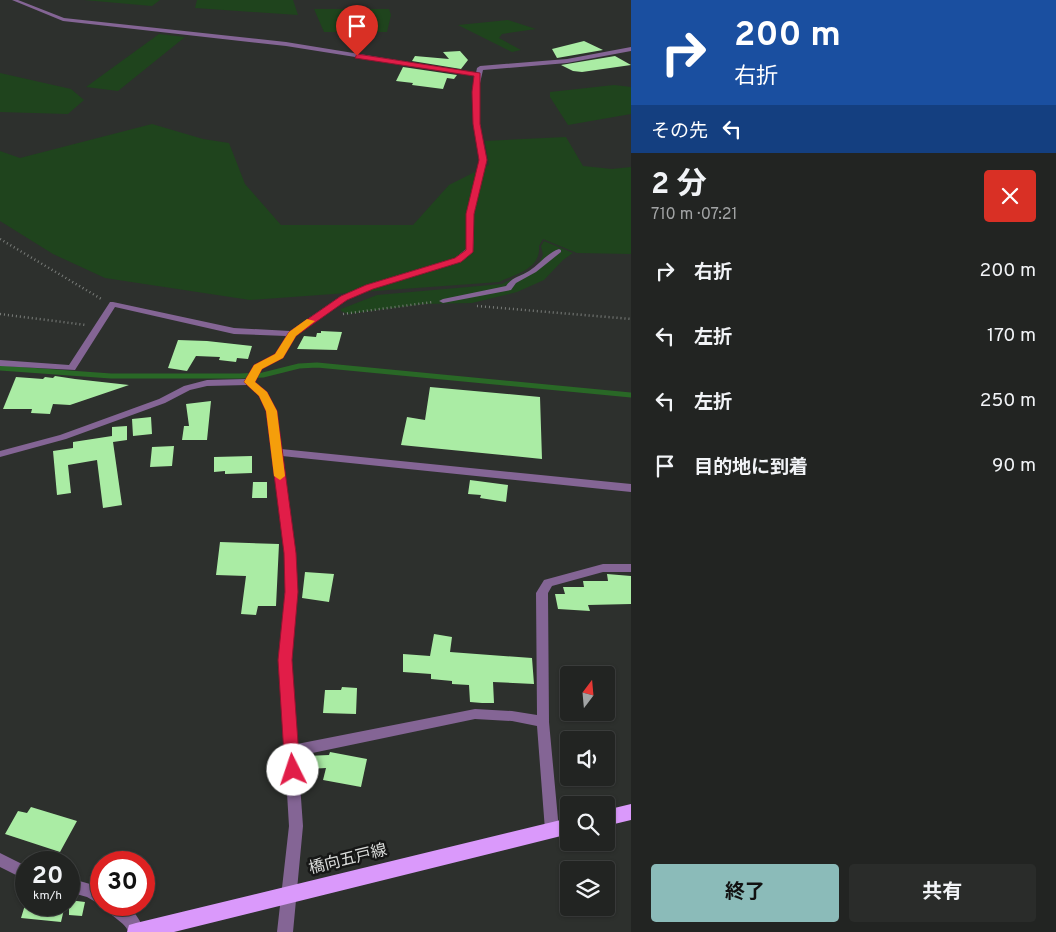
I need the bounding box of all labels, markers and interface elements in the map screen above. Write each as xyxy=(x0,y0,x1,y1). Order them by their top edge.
pin xyxy=(336,5,378,56)
icon: arrive xyxy=(343,12,371,40)
text: 200 m xyxy=(734,14,841,58)
icon: right xyxy=(651,20,716,85)
text: 右折 xyxy=(734,64,778,91)
icon: left xyxy=(718,115,746,143)
text: その先 xyxy=(651,120,708,144)
text: 2 分 xyxy=(651,167,707,204)
button: close xyxy=(984,170,1036,222)
text: 710 m · 07:21 xyxy=(651,205,738,225)
icon: right xyxy=(651,257,679,285)
text: 200 m xyxy=(980,259,1036,283)
text: 右折 xyxy=(694,261,732,285)
icon: left xyxy=(651,322,679,350)
text: 170 m xyxy=(987,324,1036,348)
text: 左折 xyxy=(694,326,732,350)
icon: left xyxy=(651,387,679,415)
text: 250 m xyxy=(980,389,1036,413)
text: 左折 xyxy=(694,391,732,415)
icon: arrive xyxy=(651,452,679,480)
text: 90 m xyxy=(992,454,1036,478)
text: 目的地に到着 xyxy=(694,456,808,480)
north arrow xyxy=(560,666,615,721)
map controls xyxy=(560,666,615,916)
button: sound xyxy=(560,731,615,786)
position arrow xyxy=(266,743,318,795)
button: search xyxy=(560,796,615,851)
street label: 橋向五戸線 xyxy=(307,841,389,879)
speed limit sign: 30 xyxy=(90,851,155,916)
text: 20 xyxy=(32,861,63,893)
button: layers xyxy=(560,861,615,916)
button: 終了 xyxy=(651,864,839,922)
button: 共有 xyxy=(849,864,1036,922)
text: km/h xyxy=(33,888,62,904)

